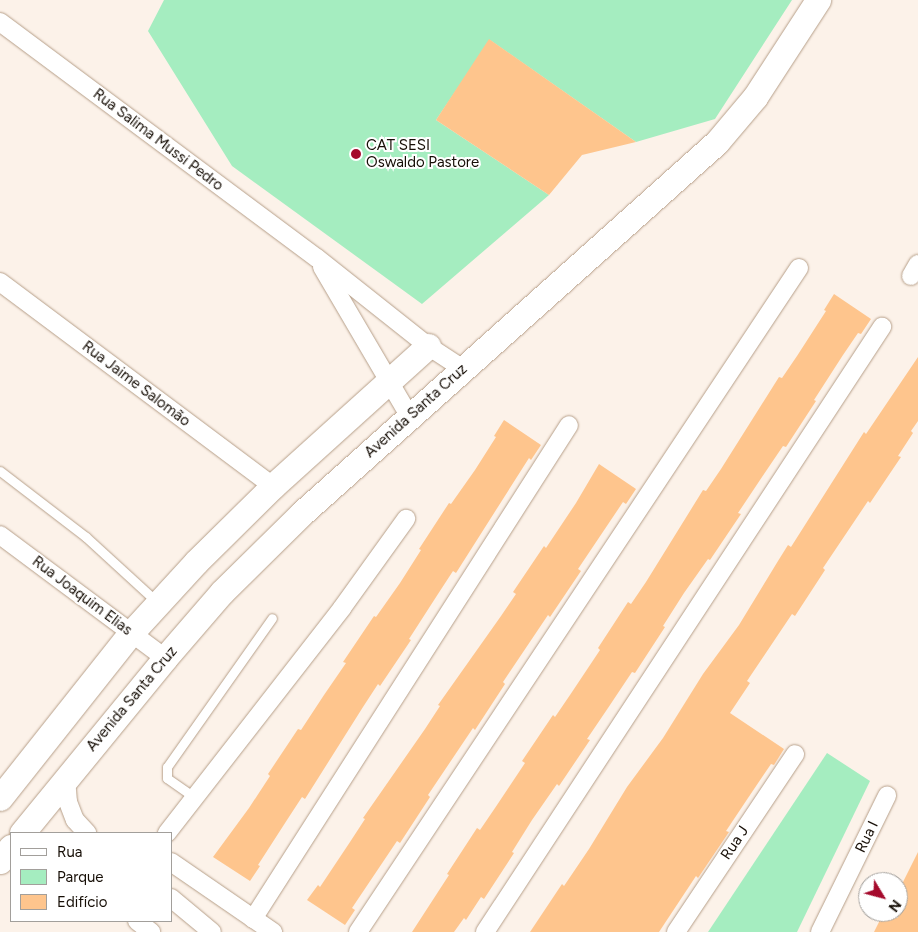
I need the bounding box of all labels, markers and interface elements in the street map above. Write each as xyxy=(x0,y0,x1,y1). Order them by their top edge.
street label: Rua Salima Mussi Pedro xyxy=(89,85,227,195)
place label: CAT SESI Oswaldo Pastore xyxy=(366,136,479,171)
marker: CAT SESI Oswaldo Pastore xyxy=(350,148,362,160)
street label: Rua Jaime Salomão xyxy=(78,338,194,430)
street label: Avenida Santa Cruz xyxy=(361,360,471,462)
street label: Rua Joaquim Elias xyxy=(28,553,136,639)
street label: Avenida Santa Cruz xyxy=(83,643,181,755)
street label: Rua I xyxy=(852,818,882,856)
street label: Rua J xyxy=(717,823,753,863)
legend xyxy=(10,832,172,922)
text: Rua xyxy=(57,843,82,861)
text: Parque xyxy=(57,868,104,886)
north arrow xyxy=(858,872,908,922)
text: Edifício xyxy=(57,893,107,911)
text: N xyxy=(885,896,905,915)

